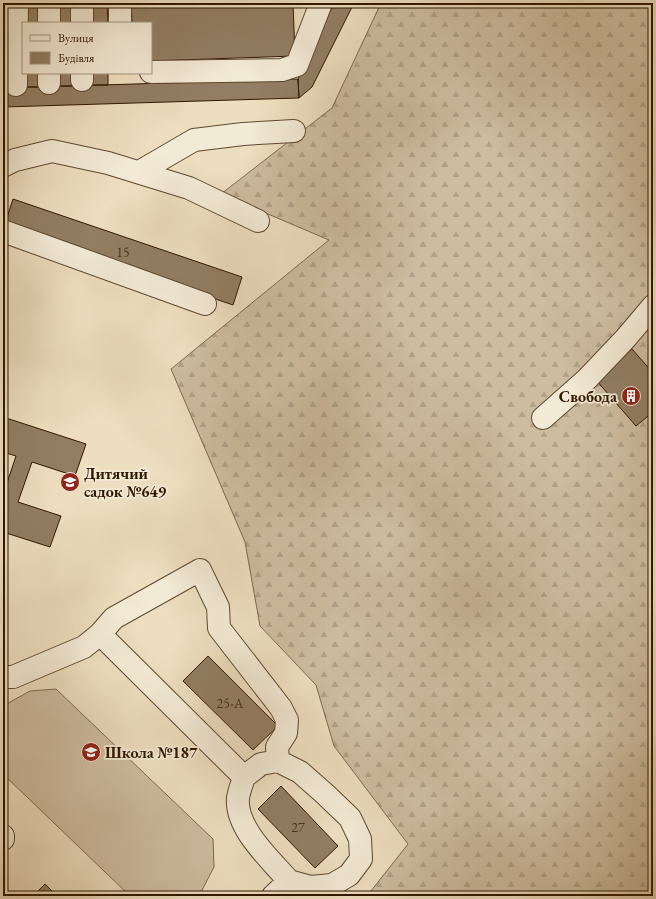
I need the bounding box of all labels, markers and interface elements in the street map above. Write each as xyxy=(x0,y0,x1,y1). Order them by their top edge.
legend xyxy=(22,22,152,74)
text: Вулиця xyxy=(58,30,94,46)
text: Будівля xyxy=(58,50,95,66)
house number: 15 xyxy=(116,243,130,261)
building icon: Свобода xyxy=(620,385,642,407)
place label: Свобода xyxy=(559,386,618,407)
place label: Дитячий садок №649 xyxy=(84,463,167,502)
school or university icon: Дитячий садок №649 xyxy=(59,471,81,493)
house number: 25-А xyxy=(217,694,244,712)
school or university icon: Школа №187 xyxy=(80,741,102,763)
place label: Школа №187 xyxy=(105,742,198,763)
house number: 27 xyxy=(291,818,305,836)

